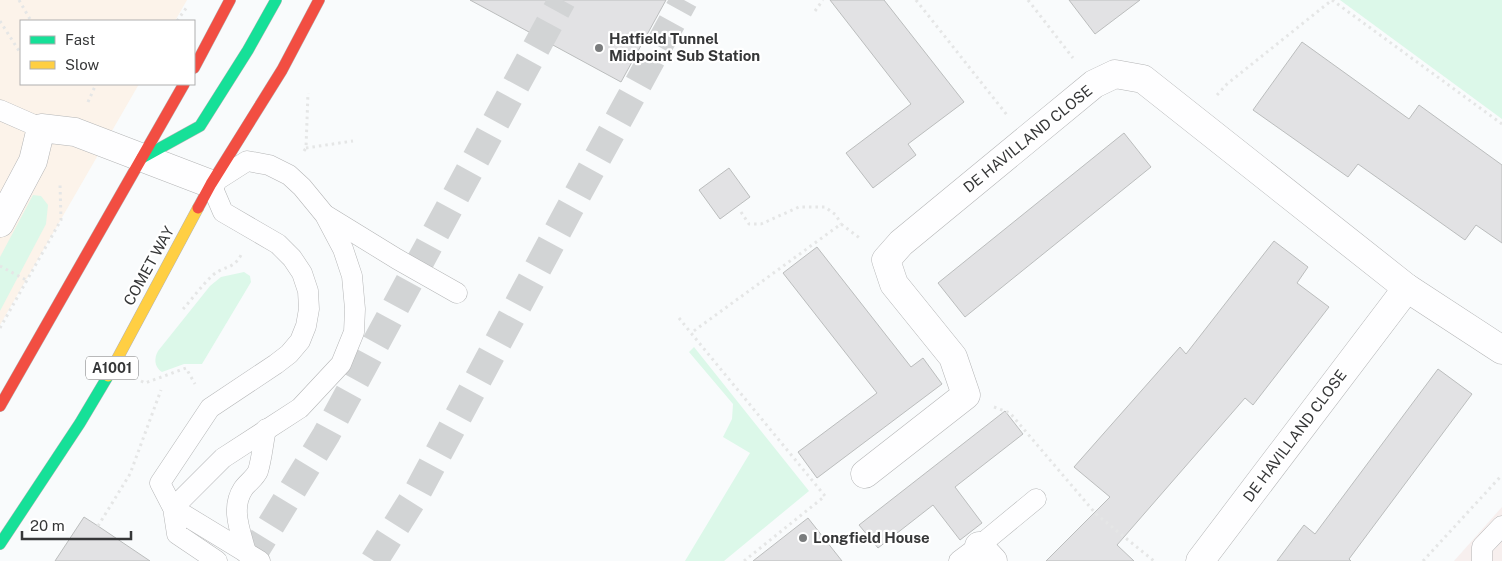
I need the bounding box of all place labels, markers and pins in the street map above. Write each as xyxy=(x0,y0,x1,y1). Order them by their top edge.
place label: Hatfield Tunnel Midpoint Sub Station xyxy=(609,30,760,64)
marker: Hatfield Tunnel Midpoint Sub Station xyxy=(593,42,605,54)
place label: Longfield House xyxy=(813,529,930,546)
marker: Longfield House xyxy=(797,532,809,544)

